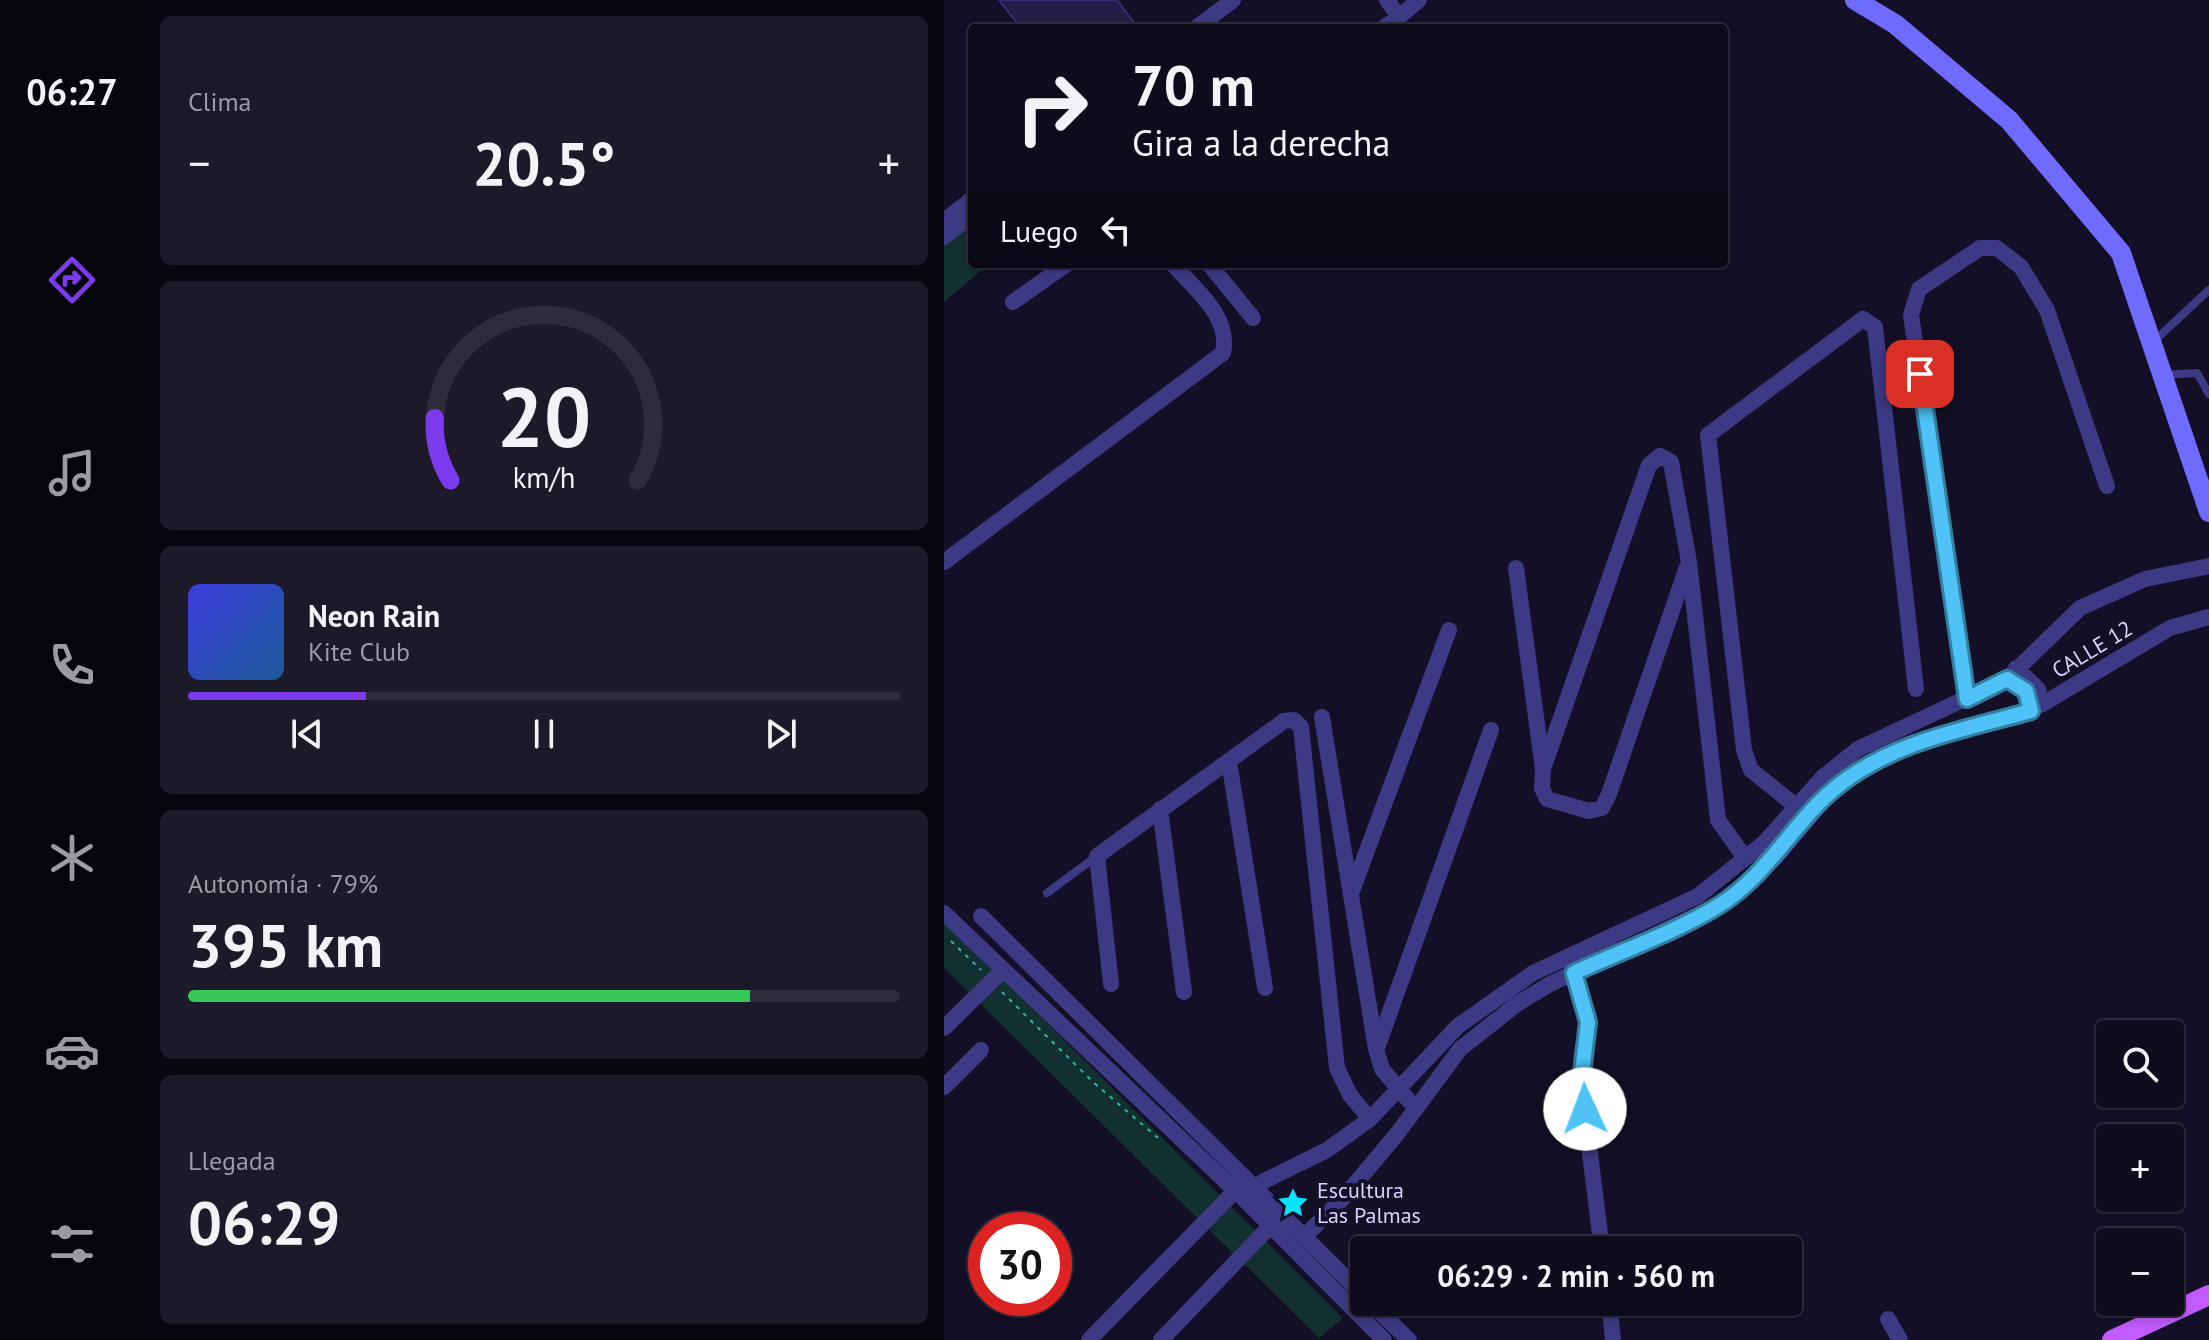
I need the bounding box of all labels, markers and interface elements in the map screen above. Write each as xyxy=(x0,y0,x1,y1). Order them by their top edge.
text: 70 m xyxy=(1132,49,1255,121)
icon: right xyxy=(1000,56,1104,160)
text: 06:27 xyxy=(26,68,118,115)
text: Clima xyxy=(188,85,251,118)
text: Gira a la derecha xyxy=(1132,119,1390,166)
text: 20.5° xyxy=(472,124,616,202)
text: − xyxy=(188,134,210,191)
text: + xyxy=(878,134,900,191)
icon: left xyxy=(1094,208,1138,252)
text: Luego xyxy=(1000,211,1078,250)
icon: directions xyxy=(44,252,100,308)
pin xyxy=(1886,340,1954,408)
icon: arrive xyxy=(1898,352,1942,396)
text: 20 xyxy=(497,362,591,470)
icon: music xyxy=(44,445,100,501)
text: km/h xyxy=(513,459,575,496)
text: Neon Rain xyxy=(308,596,440,635)
street label: CALLE 12 xyxy=(2047,614,2137,684)
text: Kite Club xyxy=(308,635,410,668)
icon: phone xyxy=(44,637,100,693)
icon: previous xyxy=(285,712,329,756)
icon: pause xyxy=(522,712,566,756)
icon: next xyxy=(759,712,803,756)
icon: climate xyxy=(44,830,100,886)
text: Autonomía · 79% xyxy=(188,867,378,900)
text: 395 km xyxy=(188,906,383,984)
map controls xyxy=(2096,1020,2184,1316)
button: search xyxy=(2096,1020,2184,1108)
icon: car xyxy=(44,1023,100,1079)
position arrow xyxy=(1543,1067,1627,1151)
button: + xyxy=(2096,1124,2184,1212)
text: Llegada xyxy=(188,1144,276,1177)
place label: Escultura Las Palmas xyxy=(1317,1176,1421,1229)
text: 06:29 xyxy=(188,1183,340,1261)
place icon: Escultura Las Palmas xyxy=(1276,1186,1310,1220)
speed limit sign: 30 xyxy=(968,1212,1072,1316)
icon: filters xyxy=(44,1216,100,1272)
button: − xyxy=(2096,1228,2184,1316)
text: 06:29 · 2 min · 560 m xyxy=(1437,1256,1715,1295)

